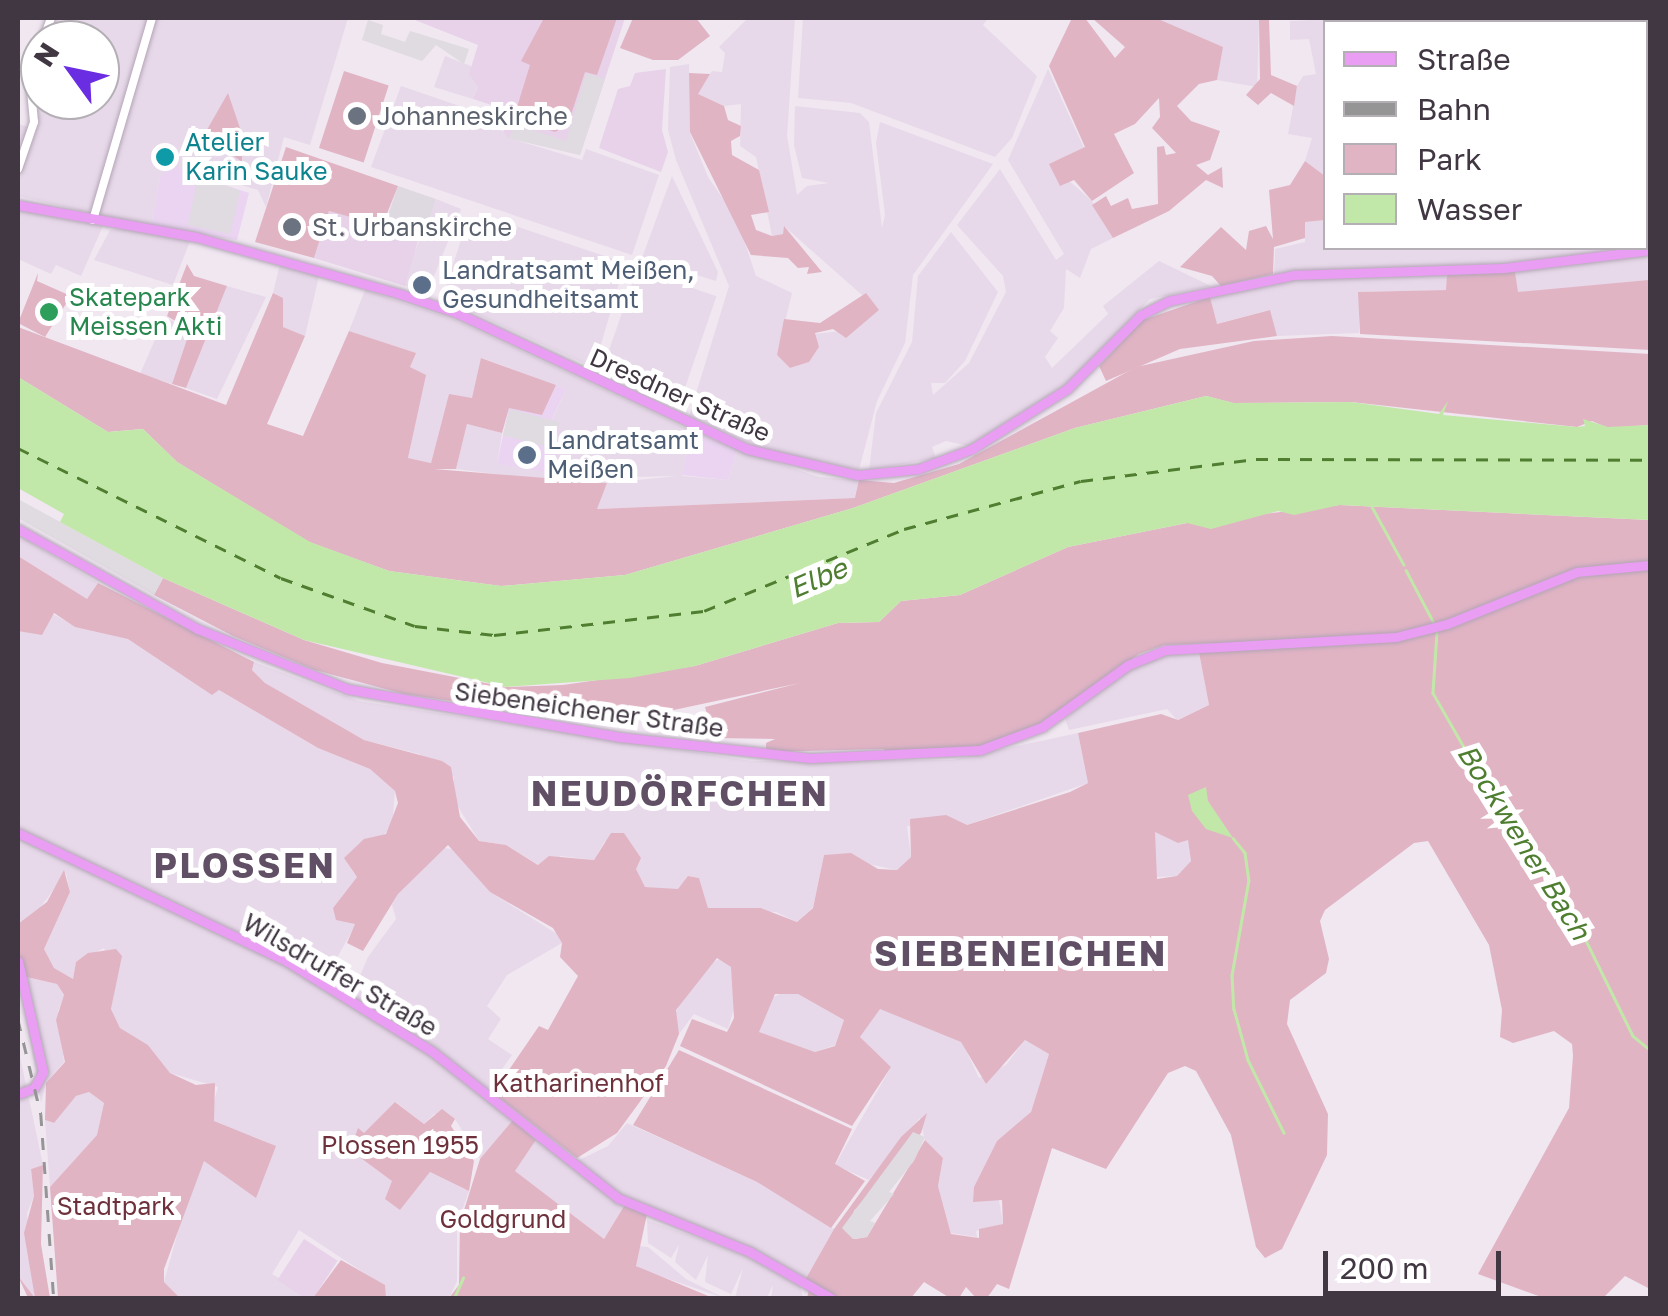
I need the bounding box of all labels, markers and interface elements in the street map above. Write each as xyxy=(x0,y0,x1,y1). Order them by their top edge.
north arrow xyxy=(20,20,120,120)
legend xyxy=(1323,20,1648,250)
text: N xyxy=(26,37,66,72)
text: Straße xyxy=(1417,41,1511,77)
text: Bahn xyxy=(1417,91,1491,127)
place label: Johanneskirche xyxy=(377,101,568,131)
marker: Johanneskirche xyxy=(346,105,368,127)
place label: Atelier Karin Sauke xyxy=(185,128,328,187)
text: Park xyxy=(1417,141,1482,177)
marker: Atelier Karin Sauke xyxy=(154,146,176,168)
text: Wasser xyxy=(1417,191,1522,227)
place label: St. Urbanskirche xyxy=(312,212,512,242)
marker: St. Urbanskirche xyxy=(281,216,303,238)
place label: Landratsamt Meißen, Gesundheitsamt xyxy=(442,256,695,315)
marker: Landratsamt Meißen, Gesundheitsamt xyxy=(411,274,433,296)
place label: Skatepark Meissen Akti xyxy=(69,283,222,342)
marker: Skatepark Meissen Akti xyxy=(38,301,60,323)
street label: Dresdner Straße xyxy=(585,342,775,448)
place label: Landratsamt Meißen xyxy=(547,426,699,485)
marker: Landratsamt Meißen xyxy=(516,444,538,466)
water label: Elbe xyxy=(784,551,852,605)
street label: Siebeneichener Straße xyxy=(453,676,725,744)
water label: Bockwener Bach xyxy=(1450,738,1598,946)
district label: NEUDÖRFCHEN xyxy=(531,772,829,814)
district label: PLOSSEN xyxy=(154,844,336,886)
street label: Wilsdruffer Straße xyxy=(238,907,442,1043)
district label: SIEBENEICHEN xyxy=(874,932,1168,974)
park label: Katharinenhof xyxy=(492,1068,664,1098)
park label: Plossen 1955 xyxy=(321,1130,479,1160)
park label: Stadtpark xyxy=(57,1191,175,1221)
park label: Goldgrund xyxy=(440,1204,566,1234)
scale bar xyxy=(1328,1231,1506,1293)
text: 200 m xyxy=(1340,1250,1429,1286)

